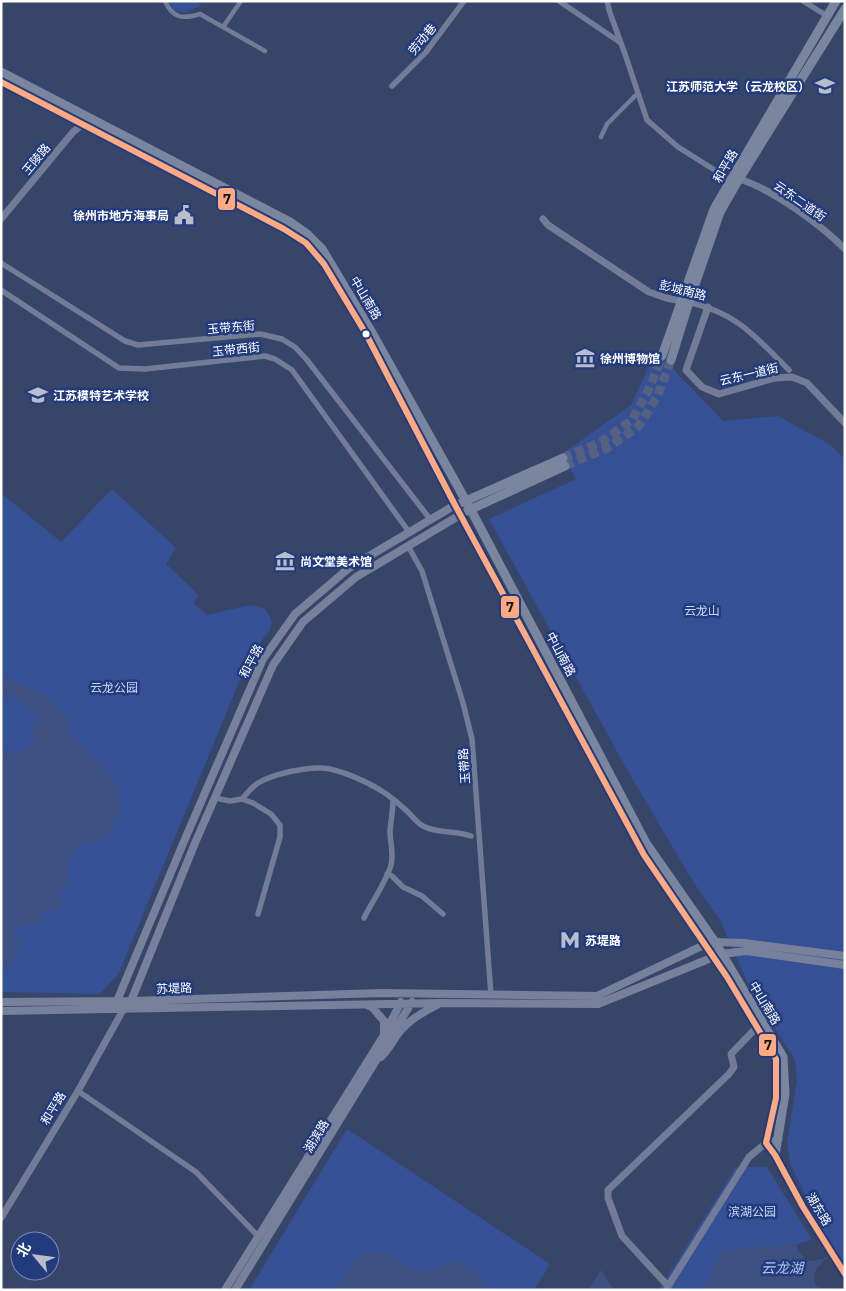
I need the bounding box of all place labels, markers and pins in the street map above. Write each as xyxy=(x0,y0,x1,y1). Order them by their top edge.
school or university icon: 江苏师范大学（云龙校区） xyxy=(814,75,836,97)
place label: 江苏师范大学（云龙校区） xyxy=(666,79,810,94)
public building icon: 徐州市地方海事局 xyxy=(173,204,195,226)
place label: 徐州市地方海事局 xyxy=(73,208,169,223)
unlabelled marker xyxy=(361,329,371,339)
museum icon: 徐州博物馆 xyxy=(574,347,596,369)
place label: 徐州博物馆 xyxy=(600,351,660,366)
school or university icon: 江苏模特艺术学校 xyxy=(27,384,49,406)
place label: 江苏模特艺术学校 xyxy=(53,388,149,403)
museum icon: 尚文堂美术馆 xyxy=(274,550,296,572)
place label: 尚文堂美术馆 xyxy=(300,554,372,569)
metro station icon: 苏堤路 xyxy=(559,929,581,951)
place label: 苏堤路 xyxy=(585,933,621,948)

